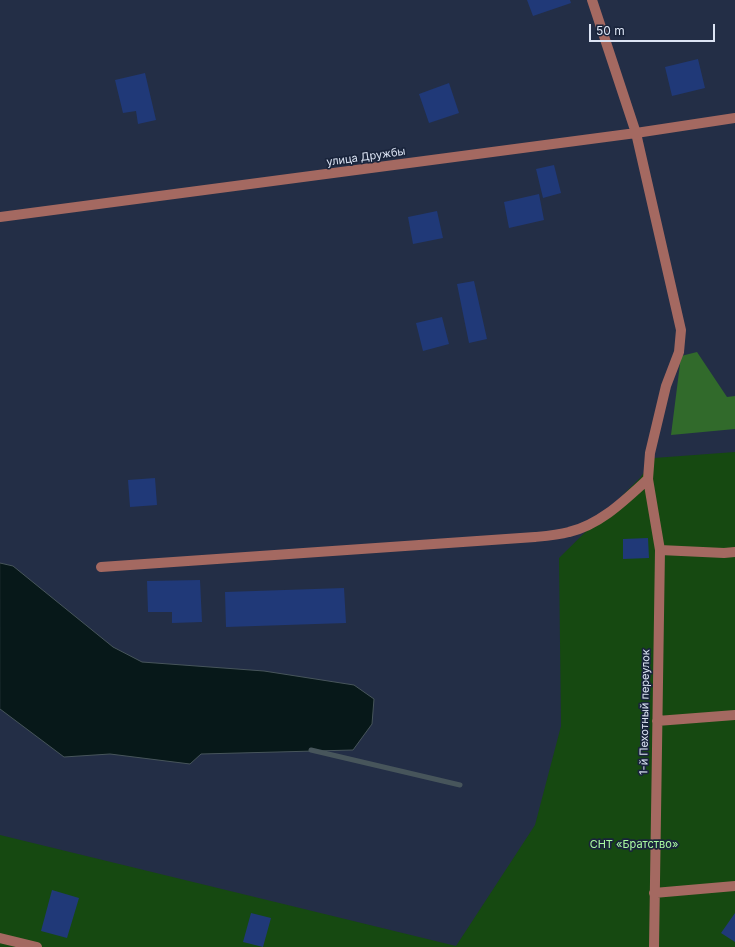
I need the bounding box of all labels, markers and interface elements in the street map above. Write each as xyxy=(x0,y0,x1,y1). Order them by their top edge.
scale bar xyxy=(591,16,717,42)
text: 50 m xyxy=(596,23,625,38)
street label: улица Дружбы xyxy=(326,145,406,169)
street label: 1-й Пехотный переулок xyxy=(637,649,653,775)
park label: СНТ «Братство» xyxy=(590,838,678,852)

